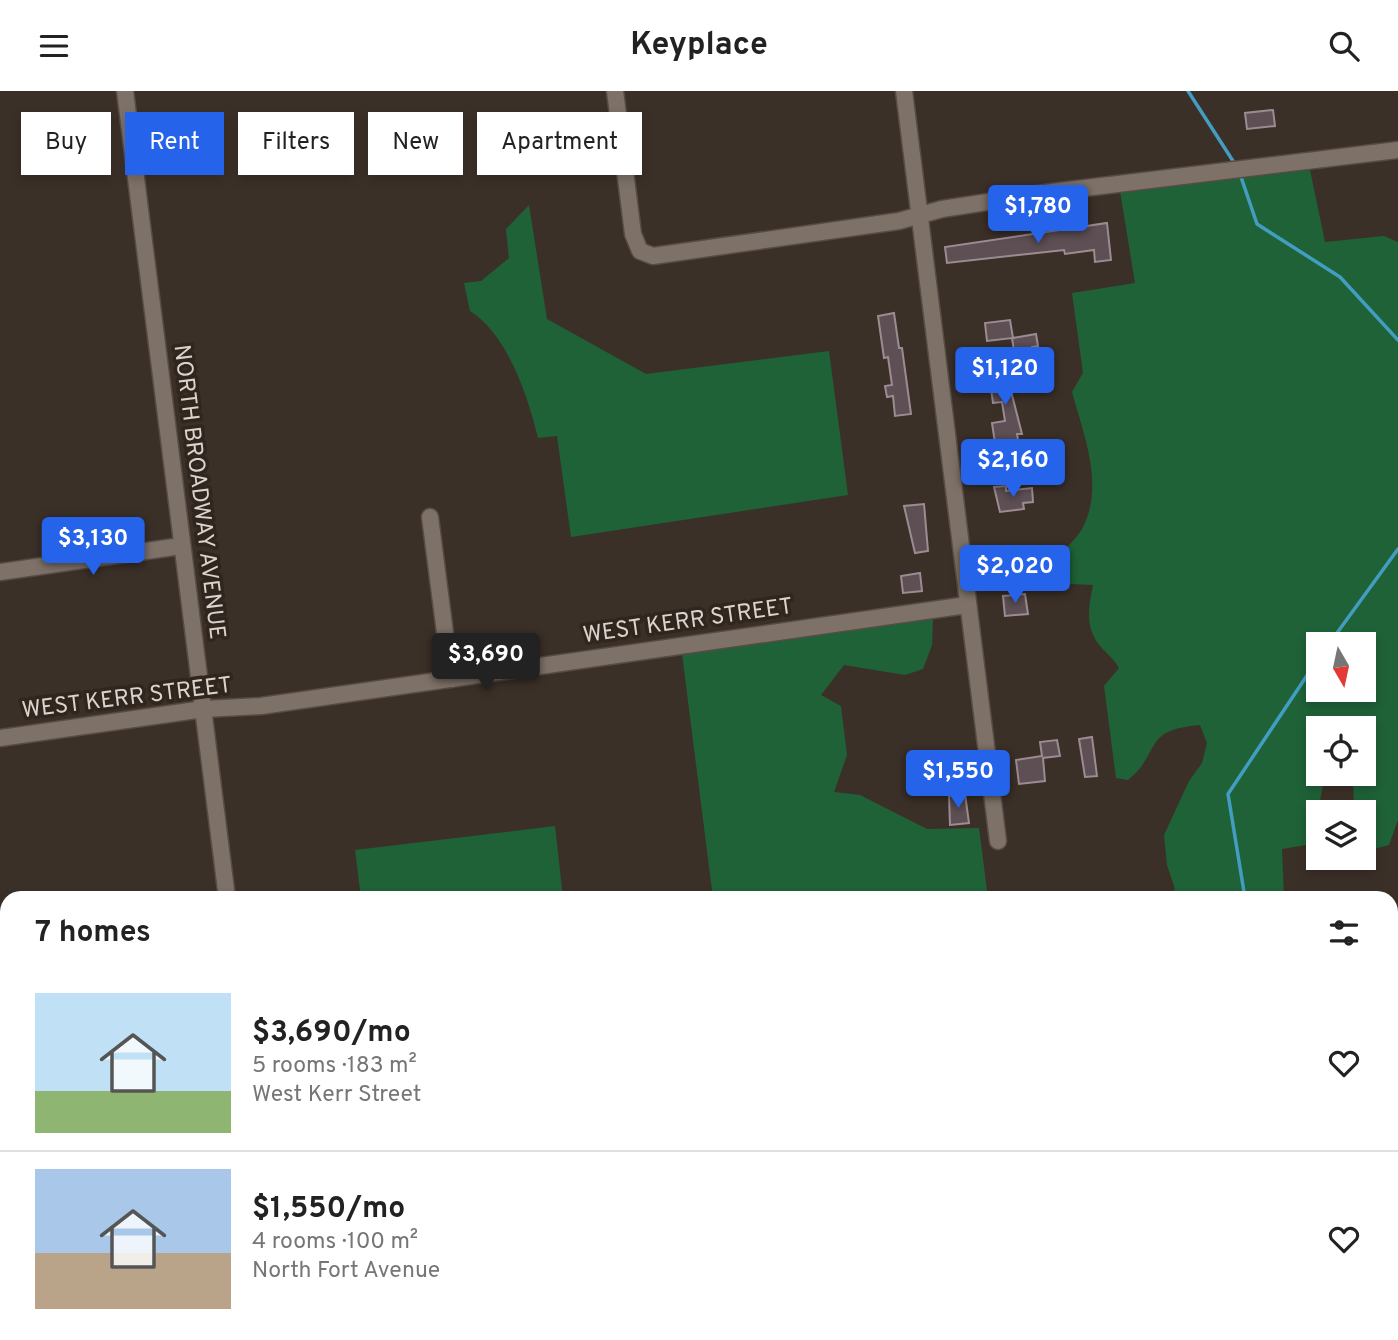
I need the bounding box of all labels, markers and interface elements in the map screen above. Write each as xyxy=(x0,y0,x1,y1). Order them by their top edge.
text: Keyplace xyxy=(630,26,768,66)
icon: menu xyxy=(35,27,73,65)
icon: search xyxy=(1325,27,1363,65)
chip: Buy xyxy=(21,112,111,175)
chip: Rent xyxy=(125,112,224,175)
chip: Filters xyxy=(238,112,354,175)
chip: New xyxy=(368,112,463,175)
chip: Apartment xyxy=(477,112,642,175)
pin: $1,780 xyxy=(981,185,1095,245)
text: $1,780 xyxy=(1004,193,1072,222)
street label: NORTH BROADWAY AVENUE xyxy=(166,343,230,641)
pin: $1,120 xyxy=(948,347,1062,407)
text: $1,120 xyxy=(971,355,1039,384)
pin: $2,160 xyxy=(956,439,1070,499)
text: $2,160 xyxy=(977,447,1049,476)
pin: $3,130 xyxy=(36,517,150,577)
text: $3,130 xyxy=(58,525,128,554)
pin: $2,020 xyxy=(958,545,1072,605)
text: $2,020 xyxy=(976,553,1054,582)
street label: WEST KERR STREET xyxy=(581,593,795,651)
north arrow xyxy=(1306,632,1376,702)
map controls xyxy=(1306,632,1376,870)
pin: $3,690 xyxy=(429,633,543,693)
text: $3,690 xyxy=(448,641,524,670)
street label: WEST KERR STREET xyxy=(20,672,234,726)
button: locate xyxy=(1306,716,1376,786)
pin: $1,550 xyxy=(901,751,1015,810)
text: $1,550 xyxy=(922,758,994,787)
button: layers xyxy=(1306,800,1376,870)
icon: filters xyxy=(1325,914,1363,952)
text: 7 homes xyxy=(35,915,151,952)
text: $3,690/mo xyxy=(252,1015,411,1052)
icon: home xyxy=(91,1021,175,1105)
icon: heart xyxy=(1325,1044,1363,1082)
text: 5 rooms · 183 m² xyxy=(252,1052,417,1081)
text: West Kerr Street xyxy=(252,1081,421,1110)
text: $1,550/mo xyxy=(252,1191,405,1228)
icon: home xyxy=(91,1197,175,1281)
icon: heart xyxy=(1325,1220,1363,1258)
text: 4 rooms · 100 m² xyxy=(252,1228,418,1257)
text: North Fort Avenue xyxy=(252,1257,440,1286)

